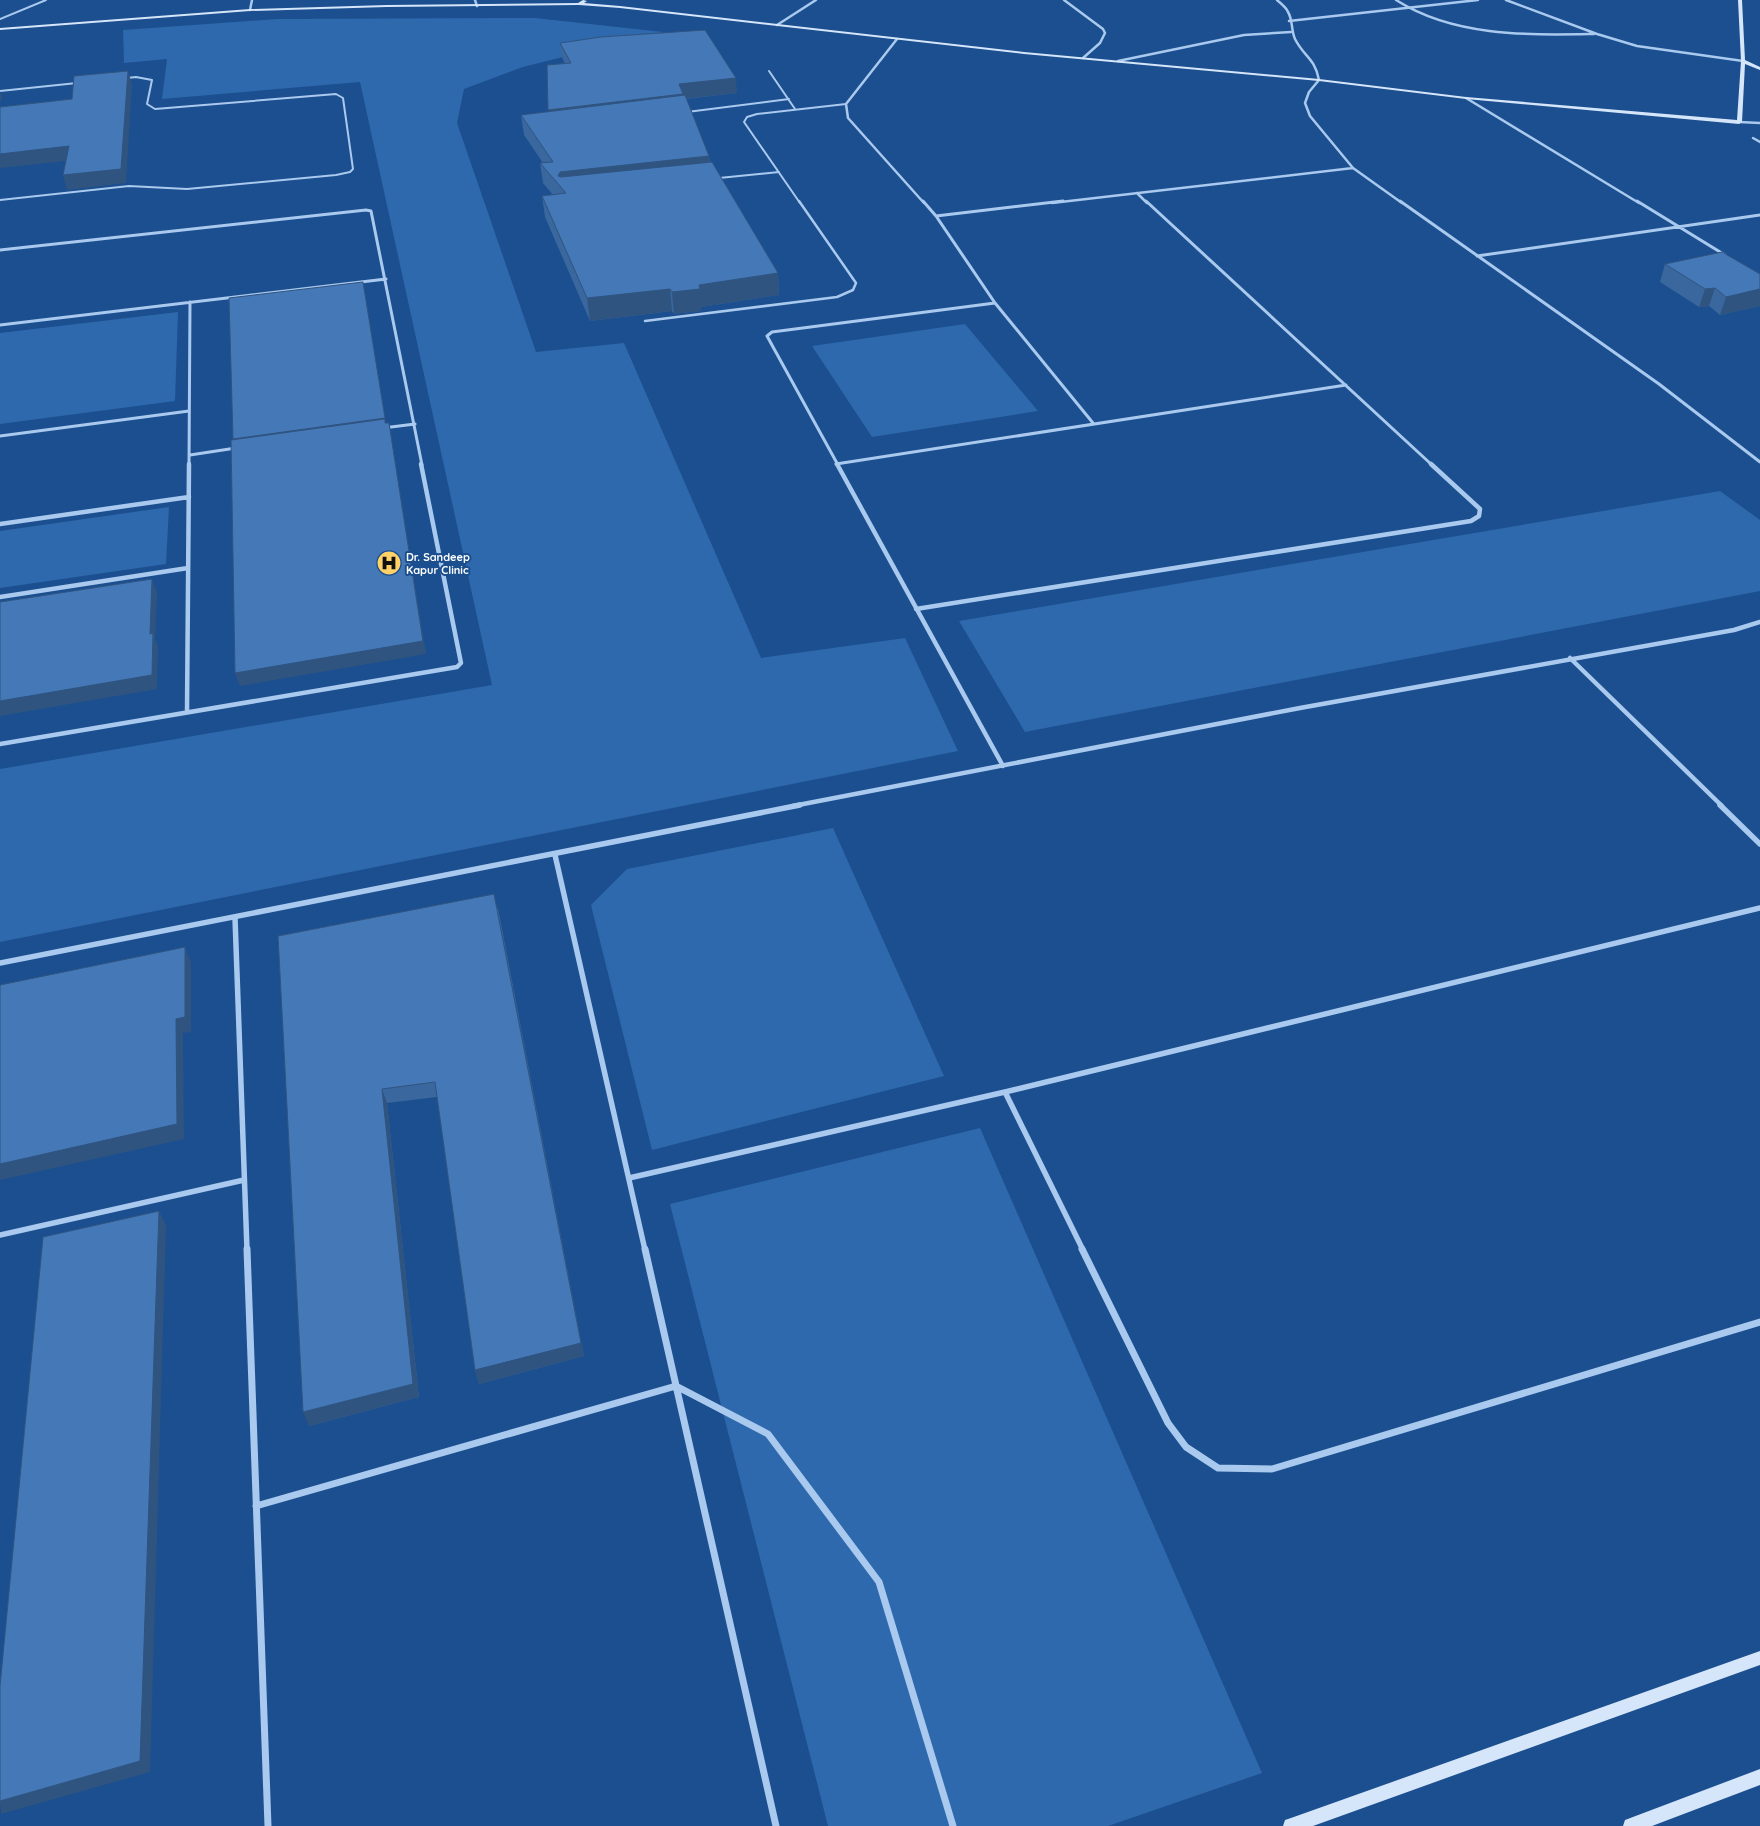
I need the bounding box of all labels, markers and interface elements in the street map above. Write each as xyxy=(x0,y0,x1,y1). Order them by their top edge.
hospital icon: Dr. Sandeep Kapur Clinic xyxy=(376,550,402,576)
place label: Dr. Sandeep Kapur Clinic xyxy=(406,550,470,577)

